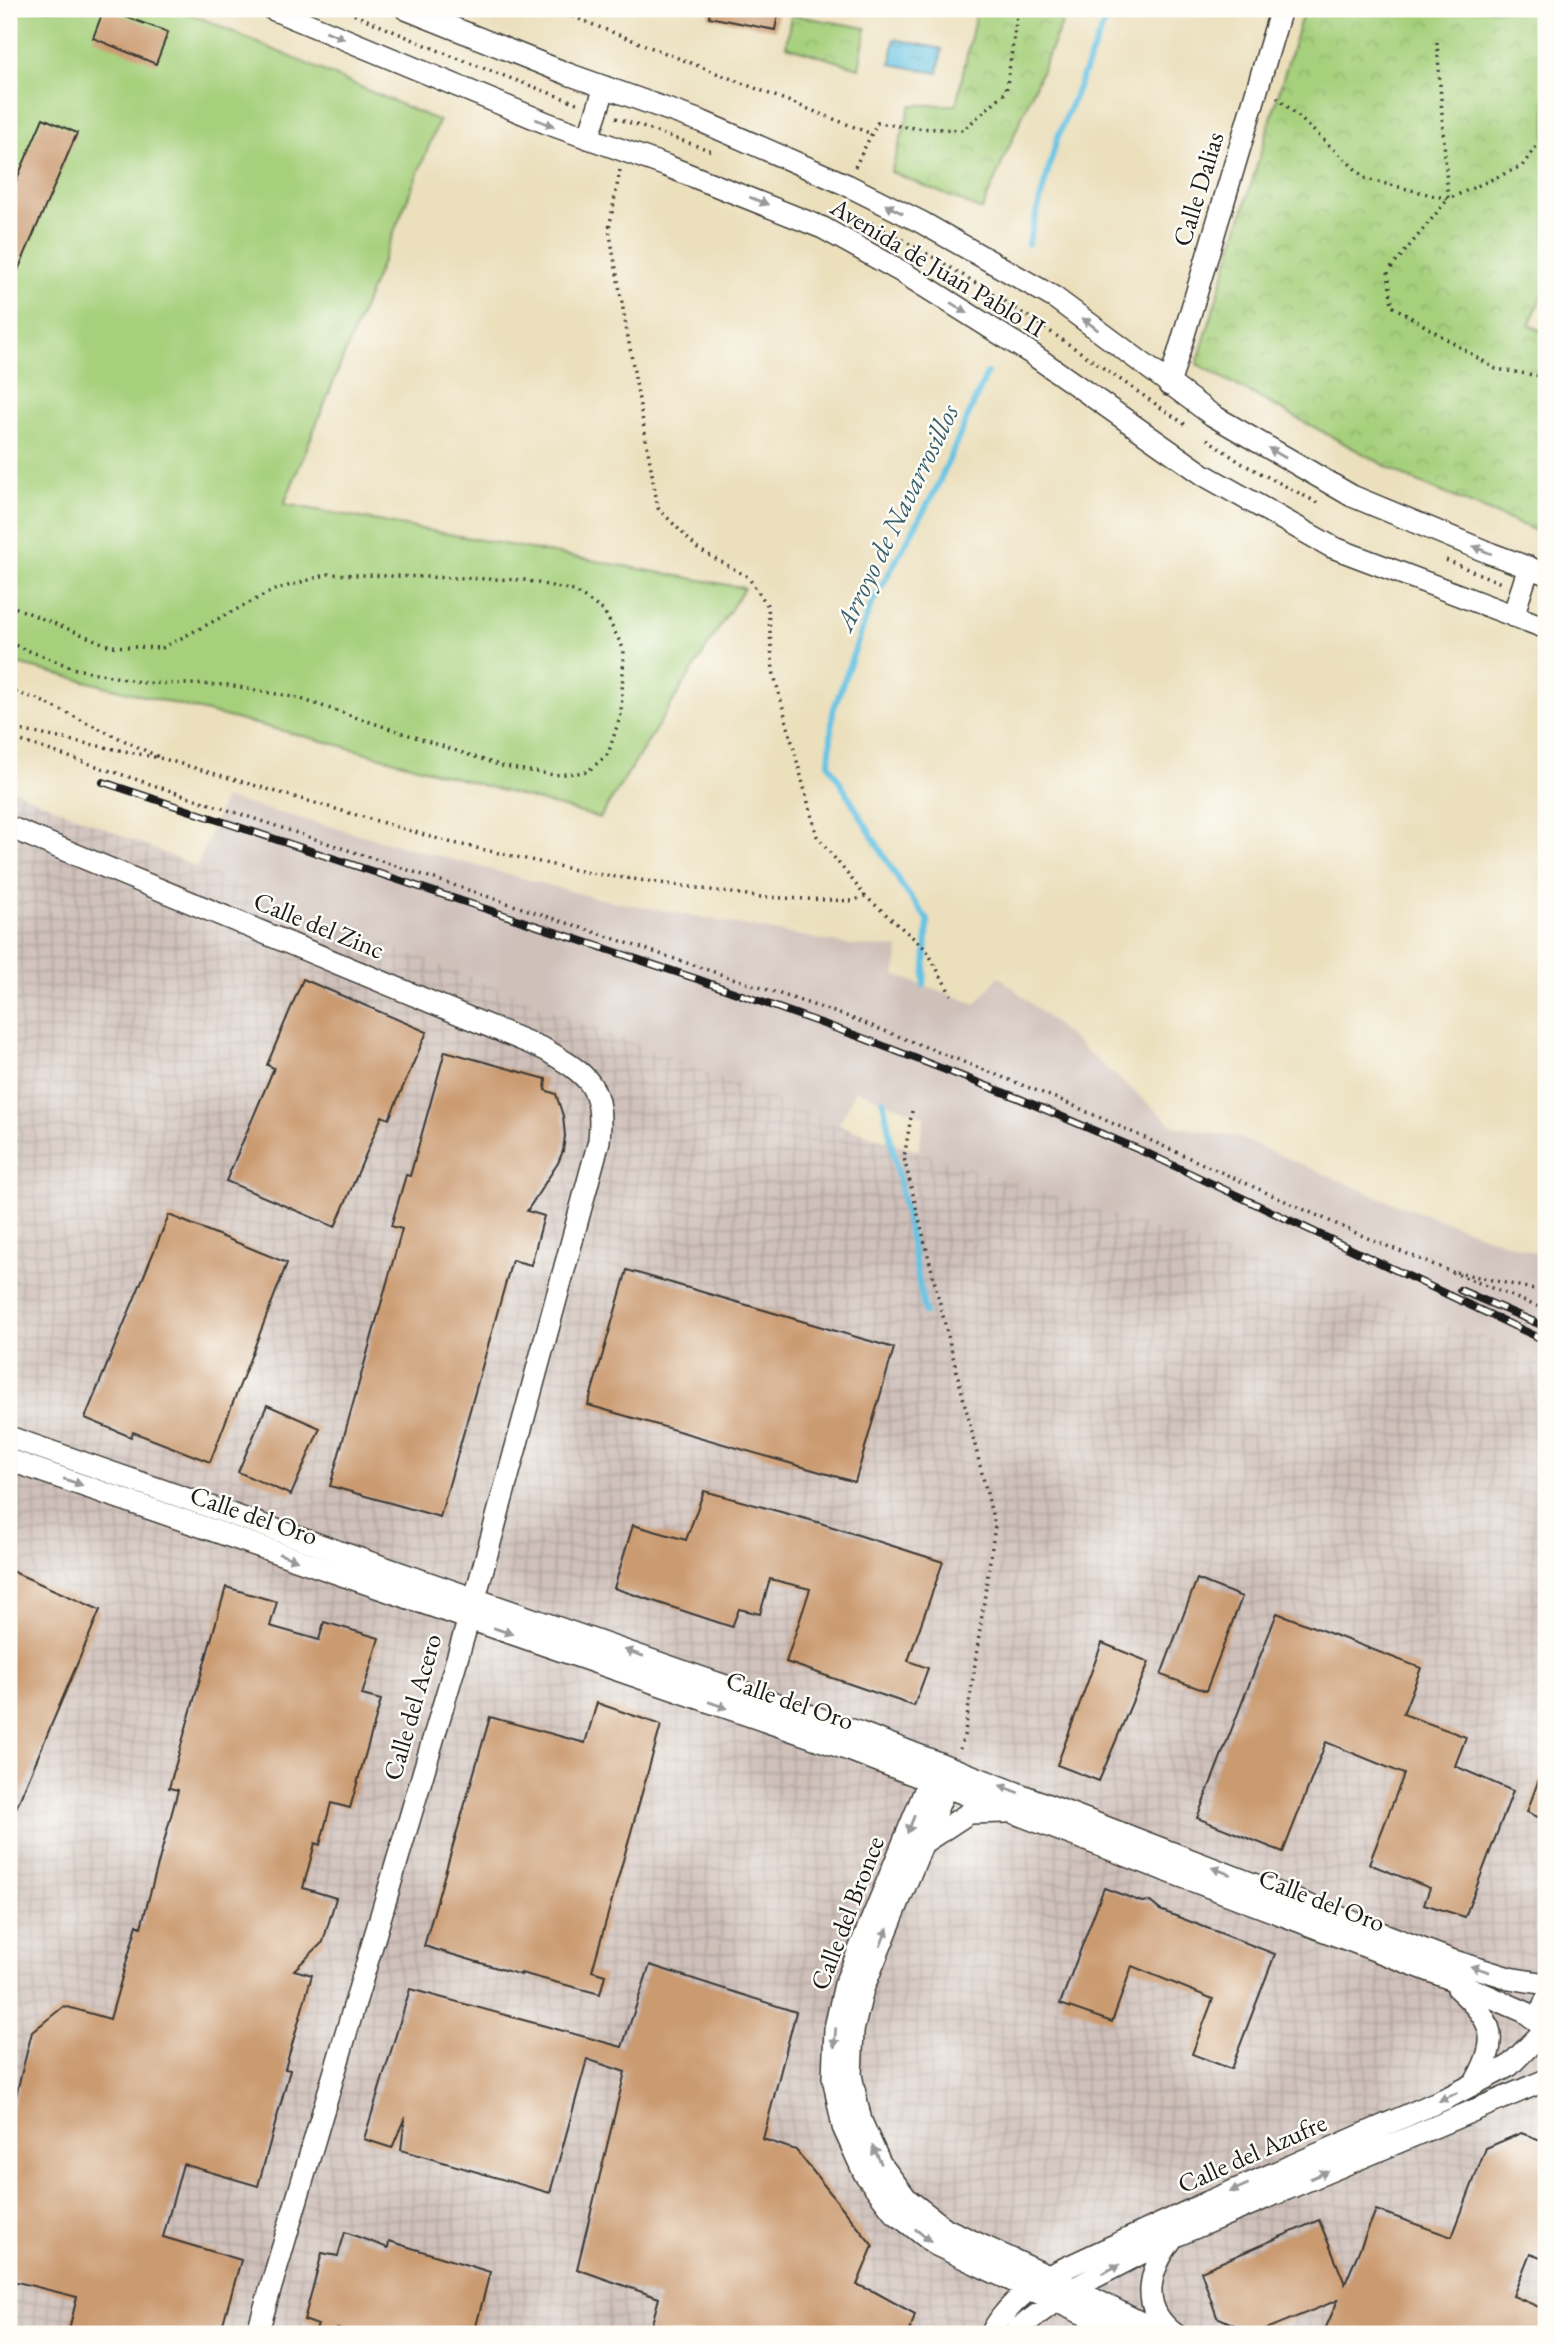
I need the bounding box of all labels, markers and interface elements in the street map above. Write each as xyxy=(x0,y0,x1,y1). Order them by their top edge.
one-way arrow xyxy=(325,30,346,41)
one-way arrow xyxy=(535,117,556,128)
street label: Calle Dalias xyxy=(1164,128,1232,250)
street label: Avenida de Juan Pablo II xyxy=(824,189,1052,345)
one-way arrow xyxy=(748,196,769,207)
one-way arrow xyxy=(884,203,904,214)
one-way arrow xyxy=(949,302,969,315)
one-way arrow xyxy=(1081,317,1099,332)
water label: Arroyo de Navarrosillos xyxy=(825,397,967,638)
one-way arrow xyxy=(1268,446,1287,459)
one-way arrow xyxy=(1472,544,1493,555)
street label: Calle del Zinc xyxy=(249,883,389,967)
one-way arrow xyxy=(63,1477,84,1488)
street label: Calle del Oro xyxy=(186,1477,322,1553)
one-way arrow xyxy=(278,1552,299,1563)
one-way arrow xyxy=(493,1626,514,1637)
street label: Calle del Acero xyxy=(375,1630,449,1784)
one-way arrow xyxy=(623,1647,644,1658)
street label: Calle del Oro xyxy=(722,1662,858,1738)
one-way arrow xyxy=(708,1700,729,1711)
one-way arrow xyxy=(998,1784,1019,1795)
one-way arrow xyxy=(906,1814,917,1835)
street label: Calle del Bronce xyxy=(802,1831,892,1995)
street label: Calle del Oro xyxy=(1254,1860,1390,1940)
one-way arrow xyxy=(1211,1866,1232,1877)
one-way arrow xyxy=(879,1927,890,1948)
one-way arrow xyxy=(1469,1963,1490,1974)
one-way arrow xyxy=(829,2027,840,2049)
one-way arrow xyxy=(1438,2091,1458,2103)
street label: Calle del Azufre xyxy=(1172,2105,1332,2201)
one-way arrow xyxy=(871,2145,882,2165)
one-way arrow xyxy=(1308,2169,1329,2180)
one-way arrow xyxy=(1229,2183,1250,2194)
one-way arrow xyxy=(914,2227,932,2242)
one-way arrow xyxy=(1102,2263,1122,2275)

